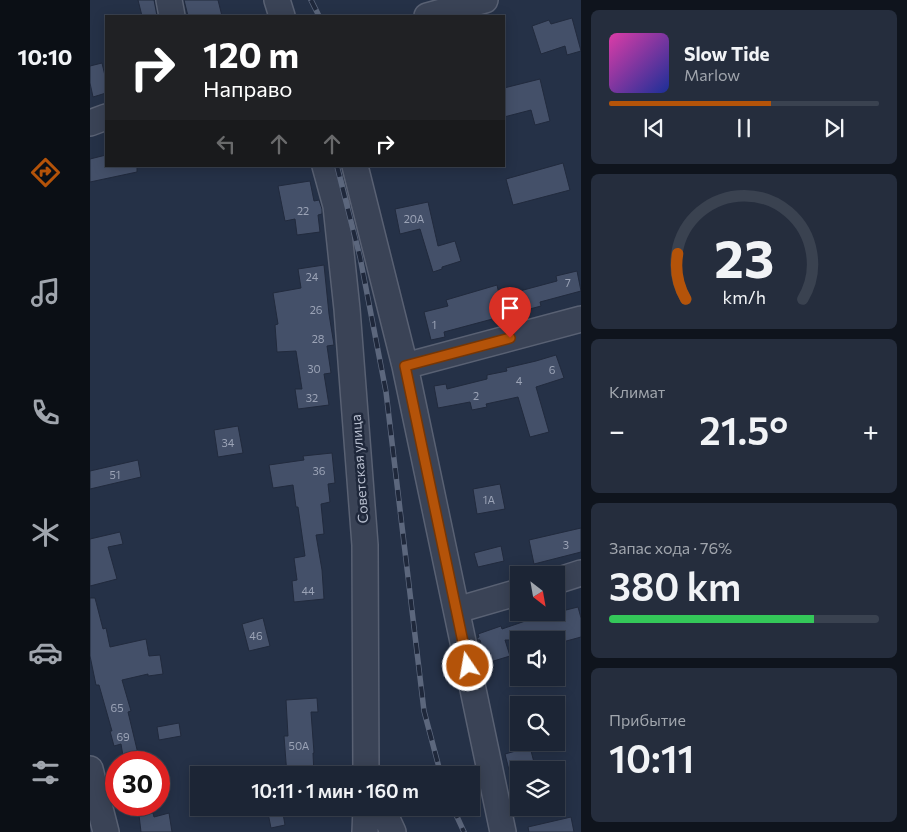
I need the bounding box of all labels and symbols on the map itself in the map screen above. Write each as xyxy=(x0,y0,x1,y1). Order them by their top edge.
house number: 22 xyxy=(297,204,309,217)
house number: 20А xyxy=(404,212,425,225)
house number: 24 xyxy=(306,270,319,283)
house number: 7 xyxy=(565,276,571,289)
pin xyxy=(489,287,531,338)
house number: 26 xyxy=(310,303,323,316)
house number: 1 xyxy=(432,318,436,331)
house number: 28 xyxy=(312,332,325,345)
house number: 30 xyxy=(307,362,321,375)
house number: 6 xyxy=(549,363,556,376)
house number: 4 xyxy=(516,374,523,387)
house number: 2 xyxy=(473,389,479,402)
house number: 32 xyxy=(306,391,318,404)
street label: Советская улица xyxy=(347,414,371,524)
house number: 34 xyxy=(222,436,235,449)
house number: 36 xyxy=(313,464,326,477)
house number: 51 xyxy=(109,468,121,481)
house number: 1А xyxy=(483,493,496,506)
house number: 3 xyxy=(563,538,569,551)
north arrow xyxy=(510,566,565,621)
house number: 44 xyxy=(301,584,315,597)
house number: 46 xyxy=(249,629,263,642)
position arrow xyxy=(441,639,493,691)
house number: 65 xyxy=(111,701,124,714)
house number: 69 xyxy=(116,730,130,743)
house number: 50А xyxy=(289,739,310,752)
speed limit sign: 30 xyxy=(105,751,170,816)

